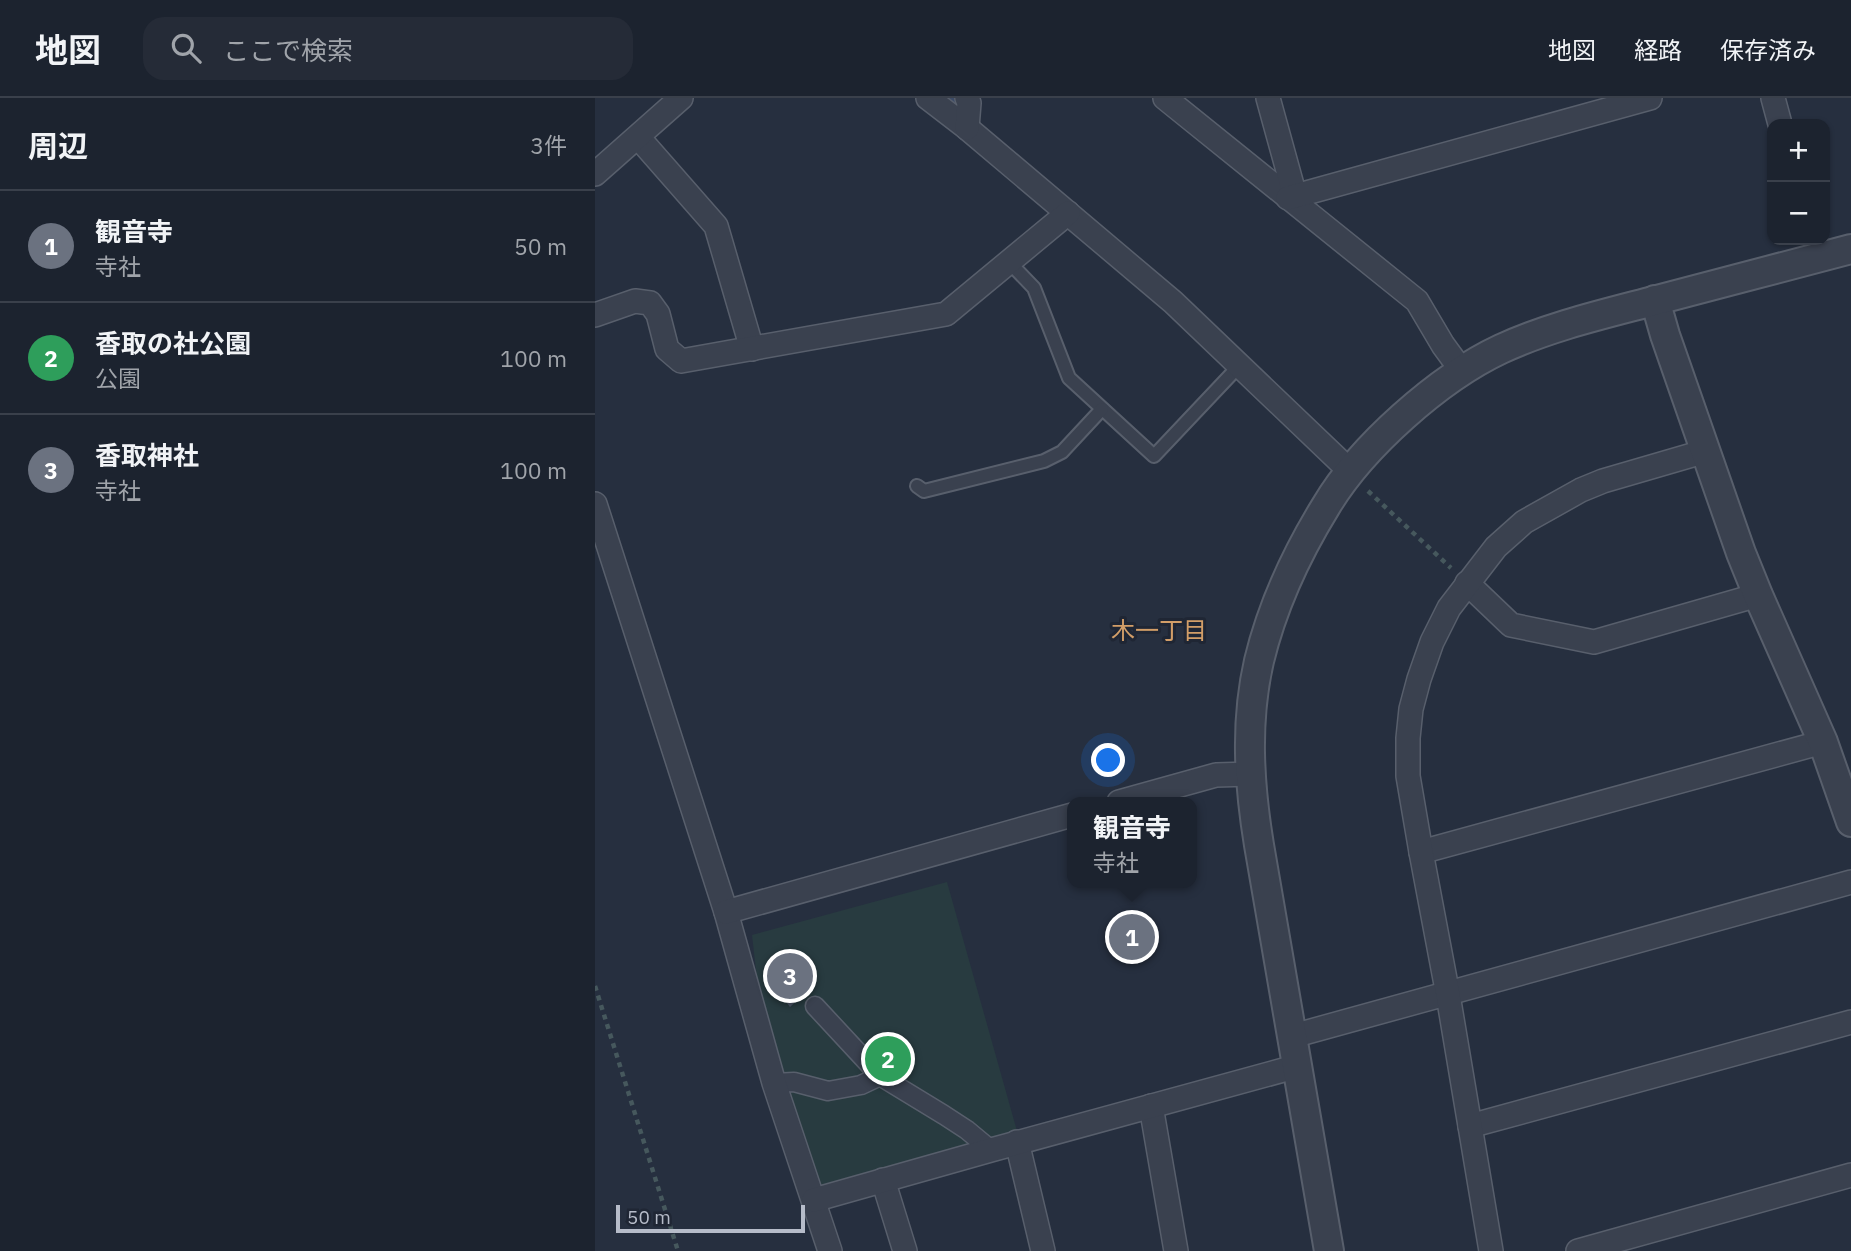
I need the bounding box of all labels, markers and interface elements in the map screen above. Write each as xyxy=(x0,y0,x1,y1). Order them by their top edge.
search box xyxy=(143,17,633,80)
text: 地図 xyxy=(35,28,101,71)
icon: search xyxy=(167,29,205,67)
text: ここで検索 xyxy=(223,33,353,67)
text: 地図 xyxy=(1548,34,1596,66)
text: 経路 xyxy=(1634,34,1682,66)
text: 保存済み xyxy=(1720,34,1816,66)
map controls xyxy=(1767,119,1830,245)
button: + xyxy=(1767,119,1830,182)
text: 周辺 xyxy=(28,126,88,165)
text: 3件 xyxy=(530,130,567,160)
button: − xyxy=(1767,182,1830,245)
text: 観音寺 xyxy=(95,214,173,248)
text: 1 xyxy=(44,231,58,261)
text: 50 m xyxy=(514,231,567,261)
text: 寺社 xyxy=(95,251,141,281)
text: 香取の社公園 xyxy=(95,326,251,360)
text: 2 xyxy=(44,343,58,373)
text: 100 m xyxy=(500,343,567,373)
text: 公園 xyxy=(95,363,141,393)
text: 香取神社 xyxy=(95,438,199,472)
text: 3 xyxy=(44,455,58,485)
text: 100 m xyxy=(500,455,567,485)
text: 寺社 xyxy=(95,475,141,505)
district label: 木一丁目 xyxy=(1111,614,1207,646)
your location xyxy=(1091,743,1125,777)
popup xyxy=(1067,797,1197,888)
text: 観音寺 xyxy=(1093,810,1171,844)
text: 寺社 xyxy=(1093,847,1139,877)
pin: 1 xyxy=(1109,911,1155,963)
pin: 3 xyxy=(767,950,813,1002)
pin: 2 xyxy=(865,1033,911,1085)
scale bar xyxy=(616,1202,805,1234)
text: 50 m xyxy=(627,1205,671,1229)

